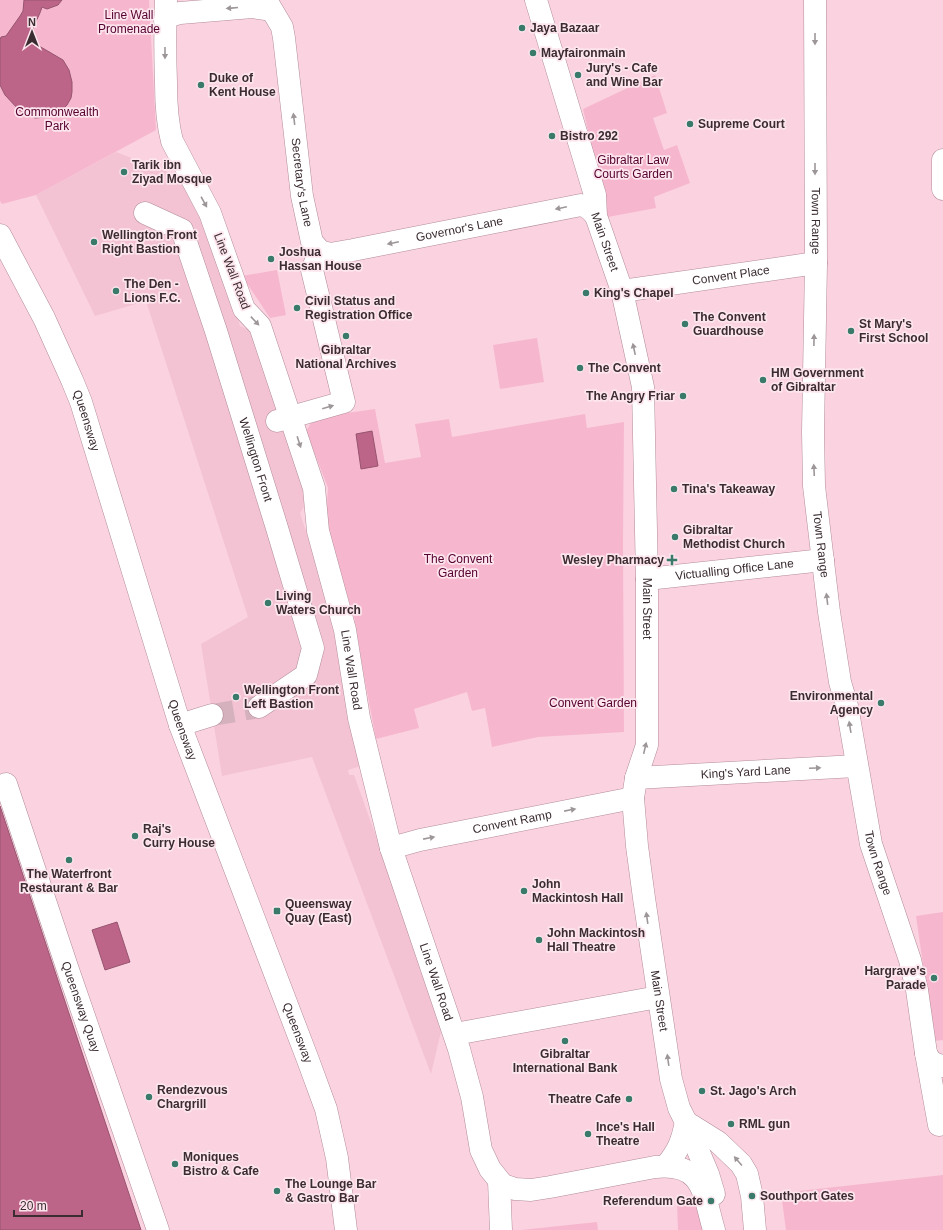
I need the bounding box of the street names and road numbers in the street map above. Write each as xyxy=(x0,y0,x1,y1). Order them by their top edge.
street label: Secretary's Lane xyxy=(288,137,316,228)
street label: Town Range xyxy=(809,188,823,255)
street label: Main Street xyxy=(588,210,622,274)
street label: Governor's Lane xyxy=(415,213,505,244)
street label: Line Wall Road xyxy=(211,231,253,311)
street label: Convent Place xyxy=(691,263,771,288)
street label: Queensway xyxy=(70,388,103,453)
street label: Wellington Front xyxy=(236,416,276,504)
street label: Town Range xyxy=(810,511,832,579)
street label: Victualling Office Lane xyxy=(674,556,795,583)
street label: Main Street xyxy=(640,578,654,640)
street label: Line Wall Road xyxy=(338,629,365,711)
street label: Queensway xyxy=(166,698,200,762)
street label: King's Yard Lane xyxy=(700,763,792,781)
street label: Convent Ramp xyxy=(471,807,553,836)
street label: Town Range xyxy=(862,830,895,897)
street label: Line Wall Road xyxy=(417,941,456,1023)
street label: Queensway Quay xyxy=(59,959,103,1054)
street label: Main Street xyxy=(648,969,671,1033)
street label: Queensway xyxy=(280,1001,315,1065)

